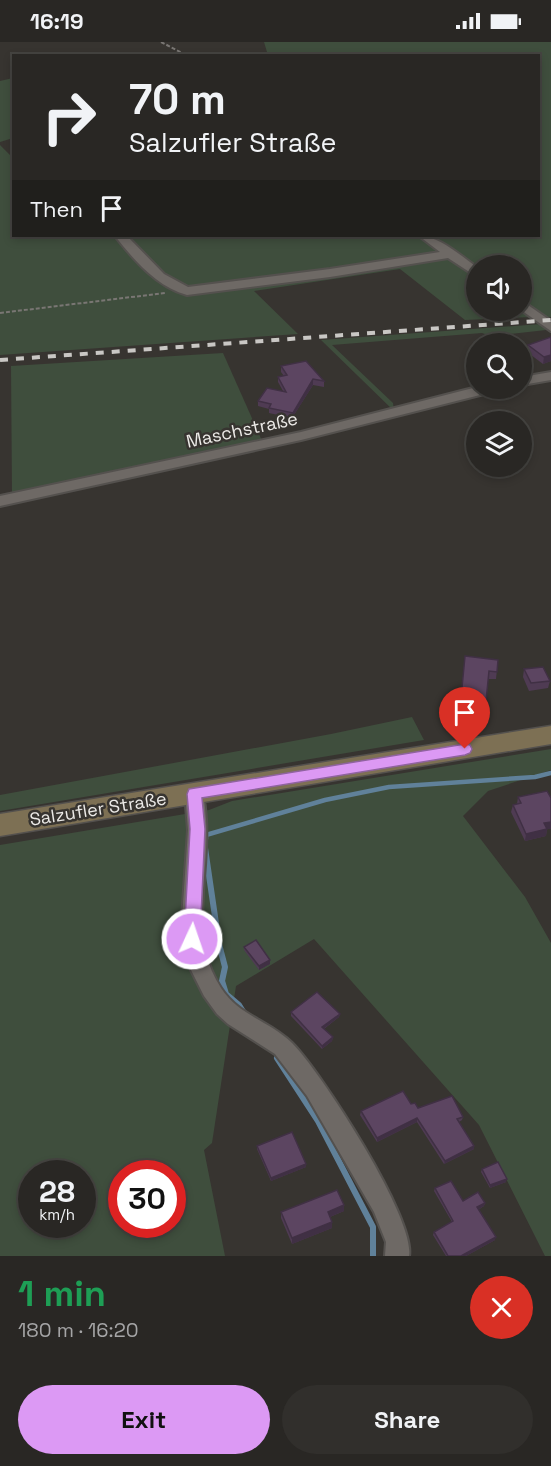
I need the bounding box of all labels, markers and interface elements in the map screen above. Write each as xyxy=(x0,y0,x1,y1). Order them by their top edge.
text: 16:19 xyxy=(30,7,84,35)
text: 70 m xyxy=(129,73,226,126)
icon: right xyxy=(30,78,108,156)
text: Salzufler Straße xyxy=(129,125,336,160)
icon: arrive xyxy=(95,192,128,225)
text: Then xyxy=(30,195,83,223)
map controls xyxy=(466,255,532,477)
button: sound xyxy=(466,255,532,321)
button: search xyxy=(466,333,532,399)
street label: Maschstraße xyxy=(184,406,300,453)
button: layers xyxy=(466,411,532,477)
pin xyxy=(439,687,490,749)
icon: arrive xyxy=(448,696,481,729)
street label: Salzufler Straße xyxy=(28,786,168,831)
position arrow xyxy=(160,907,224,971)
speed limit sign: 30 xyxy=(108,1160,186,1238)
text: 28 xyxy=(39,1172,75,1211)
text: km/h xyxy=(39,1205,75,1224)
text: 1 min xyxy=(18,1271,106,1317)
button: close xyxy=(470,1276,533,1339)
text: 180 m · 16:20 xyxy=(18,1317,139,1343)
button: Exit xyxy=(18,1385,270,1454)
button: Share xyxy=(282,1385,533,1454)

